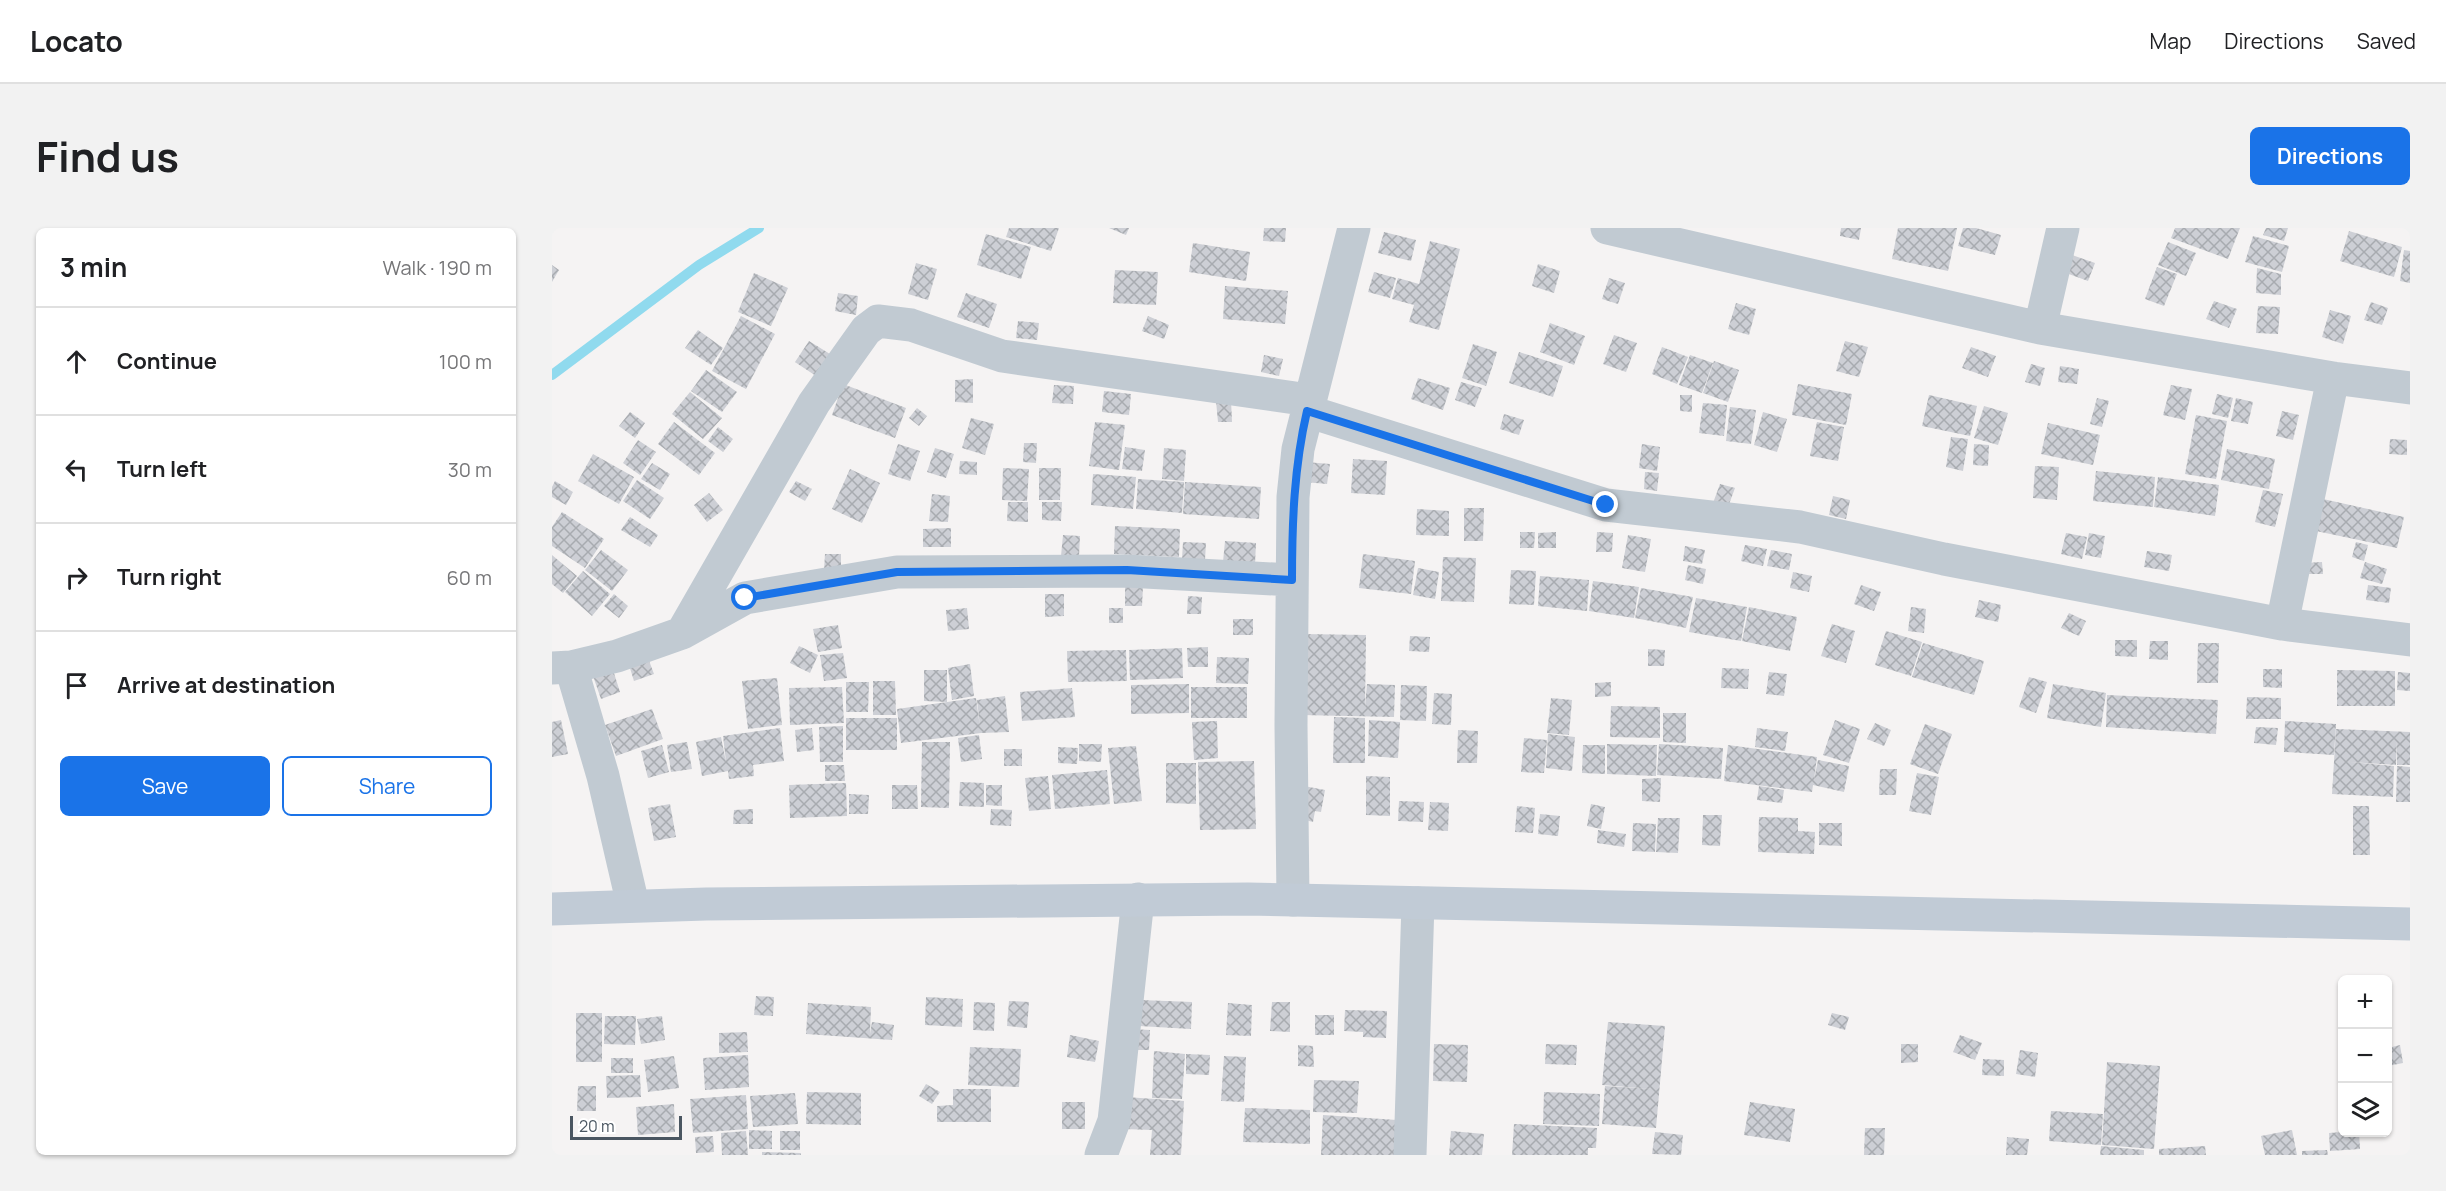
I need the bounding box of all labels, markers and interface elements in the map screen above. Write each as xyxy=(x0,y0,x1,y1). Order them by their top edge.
text: Locato xyxy=(30,22,123,60)
text: Map xyxy=(2150,27,2191,55)
text: Directions xyxy=(2224,27,2324,55)
text: Saved xyxy=(2357,27,2416,55)
text: Find us xyxy=(36,127,179,185)
button: Directions xyxy=(2250,127,2410,185)
text: 3 min xyxy=(60,249,127,285)
text: Walk · 190 m xyxy=(383,254,492,281)
icon: ahead xyxy=(60,345,93,378)
text: Continue xyxy=(117,346,217,376)
text: 100 m xyxy=(439,348,492,375)
icon: left xyxy=(60,453,93,486)
text: Turn left xyxy=(117,454,207,484)
text: 30 m xyxy=(448,456,492,483)
route end xyxy=(1592,491,1618,517)
icon: right xyxy=(60,561,93,594)
text: Turn right xyxy=(117,562,222,592)
text: 60 m xyxy=(446,564,492,591)
route start xyxy=(731,584,757,610)
icon: arrive xyxy=(60,669,93,702)
text: Arrive at destination xyxy=(117,670,335,700)
button: Save xyxy=(60,756,270,816)
button: Share xyxy=(282,756,492,816)
map controls xyxy=(2338,975,2392,1137)
button: + xyxy=(2338,975,2392,1029)
button: − xyxy=(2338,1029,2392,1083)
button: layers xyxy=(2338,1083,2392,1137)
scale bar xyxy=(570,1113,682,1140)
text: 20 m xyxy=(579,1115,615,1137)

